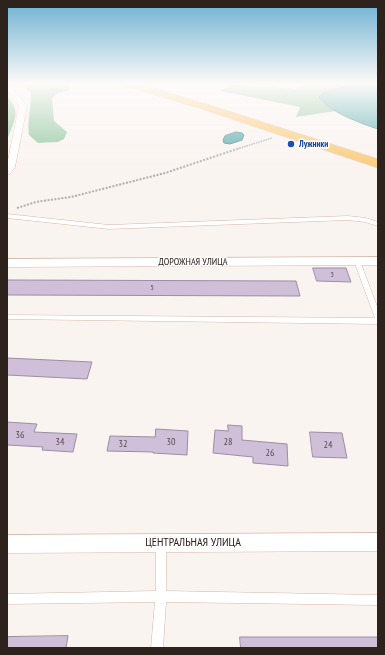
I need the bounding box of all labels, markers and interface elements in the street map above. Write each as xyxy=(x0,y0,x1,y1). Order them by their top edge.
marker: Лужники xyxy=(286,139,296,149)
place label: Лужники xyxy=(299,139,328,149)
street label: ДОРОЖНАЯ УЛИЦА xyxy=(159,256,227,268)
house number: 3 xyxy=(330,270,334,280)
house number: 5 xyxy=(150,283,154,293)
house number: 36 xyxy=(16,429,24,441)
house number: 34 xyxy=(56,436,64,448)
house number: 30 xyxy=(167,436,175,448)
house number: 28 xyxy=(224,436,232,448)
house number: 32 xyxy=(119,438,127,450)
house number: 24 xyxy=(324,439,332,451)
house number: 26 xyxy=(266,447,274,459)
street label: ЦЕНТРАЛЬНАЯ УЛИЦА xyxy=(145,536,241,550)

